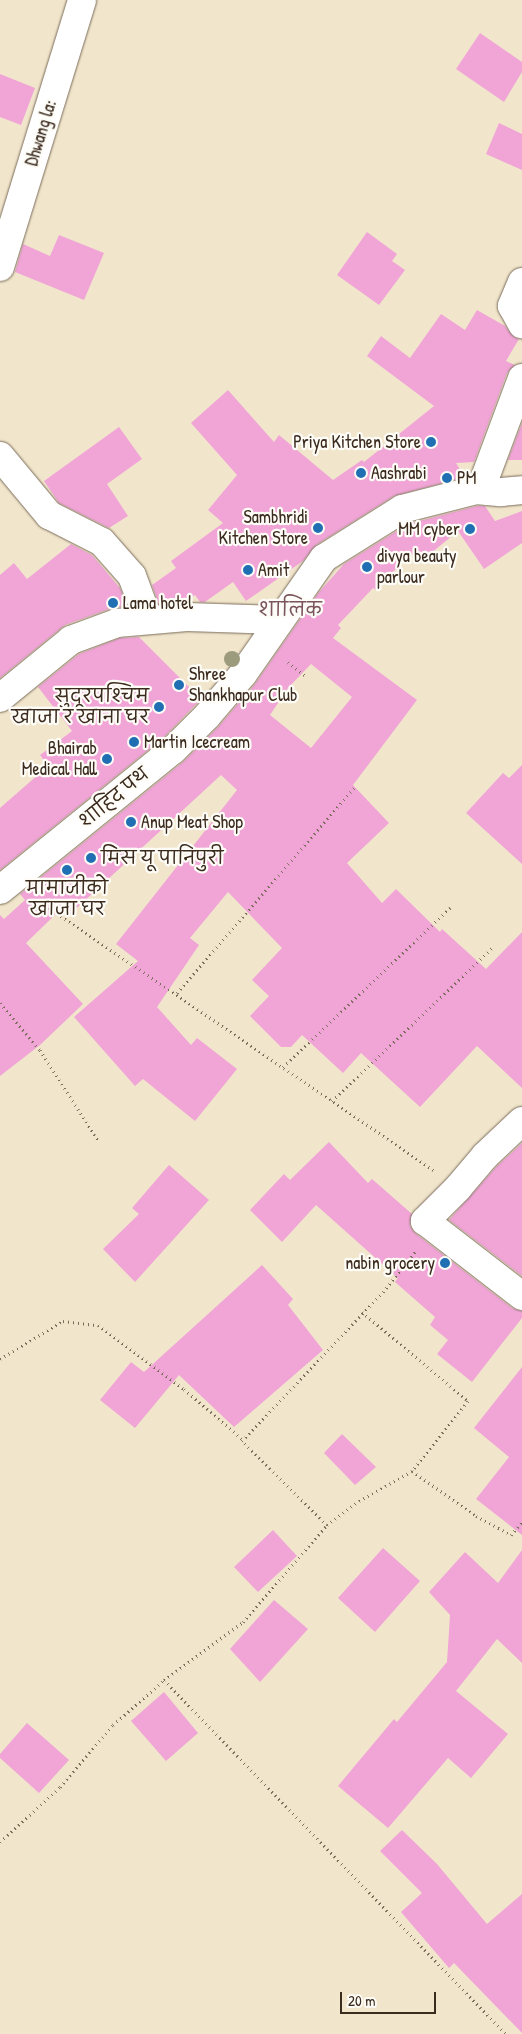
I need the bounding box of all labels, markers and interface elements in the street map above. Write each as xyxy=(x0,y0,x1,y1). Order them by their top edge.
street label: Dhwang la: xyxy=(21,97,61,169)
place label: Priya Kitchen Store xyxy=(293,431,421,453)
marker: Priya Kitchen Store xyxy=(425,436,437,448)
place label: Aashrabi xyxy=(371,462,427,484)
marker: Aashrabi xyxy=(355,467,367,479)
place label: PM xyxy=(457,467,476,489)
marker: PM xyxy=(441,472,453,484)
place label: Sambhridi Kitchen Store xyxy=(219,507,308,550)
place label: MM cyber xyxy=(398,518,460,540)
marker: Sambhridi Kitchen Store xyxy=(312,522,324,534)
marker: MM cyber xyxy=(464,523,476,535)
place label: divya beauty parlour xyxy=(377,546,457,588)
place label: Amit xyxy=(258,559,289,581)
marker: divya beauty parlour xyxy=(361,561,373,573)
marker: Amit xyxy=(242,564,254,576)
place label: Lama hotel xyxy=(123,592,193,614)
marker: Lama hotel xyxy=(107,597,119,609)
district label: शालिक xyxy=(258,599,322,621)
place label: Shree Shankhapur Club xyxy=(189,664,297,706)
marker: Shree Shankhapur Club xyxy=(173,679,185,691)
place label: सुदूरपश्चिम खाजा र खाना घर xyxy=(12,686,149,729)
marker: सुदूरपश्चिम खाजा र खाना घर xyxy=(153,701,165,713)
place label: Martin Icecream xyxy=(144,731,250,753)
marker: Martin Icecream xyxy=(128,736,140,748)
place label: Bhairab Medical Hall xyxy=(22,738,97,781)
marker: Bhairab Medical Hall xyxy=(101,753,113,765)
street label: शाहिद पथ xyxy=(75,763,153,833)
place label: Anup Meat Shop xyxy=(141,811,243,833)
marker: Anup Meat Shop xyxy=(125,816,137,828)
place label: मिस यू पानिपुरी xyxy=(101,847,224,869)
marker: मिस यू पानिपुरी xyxy=(85,852,97,864)
marker: मामाजीको खाजा घर xyxy=(61,864,73,876)
place label: मामाजीको खाजा घर xyxy=(26,878,108,921)
place label: nabin grocery xyxy=(345,1252,435,1274)
marker: nabin grocery xyxy=(439,1257,451,1269)
scale bar xyxy=(342,1982,438,2014)
text: 20 m xyxy=(348,1990,375,2011)

